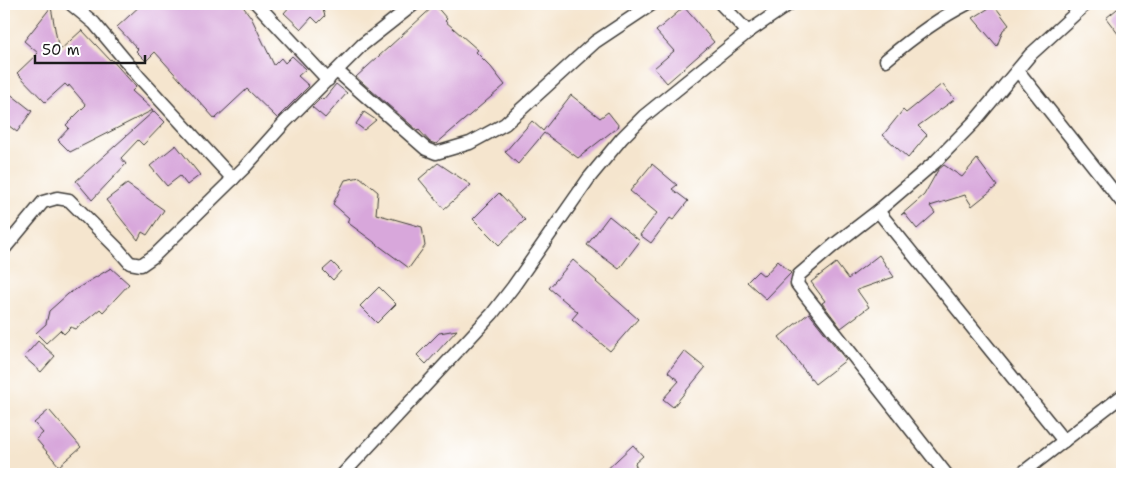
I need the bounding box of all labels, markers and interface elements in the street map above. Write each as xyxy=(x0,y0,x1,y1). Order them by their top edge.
scale bar xyxy=(35,32,145,64)
text: 50 m xyxy=(42,40,80,60)

